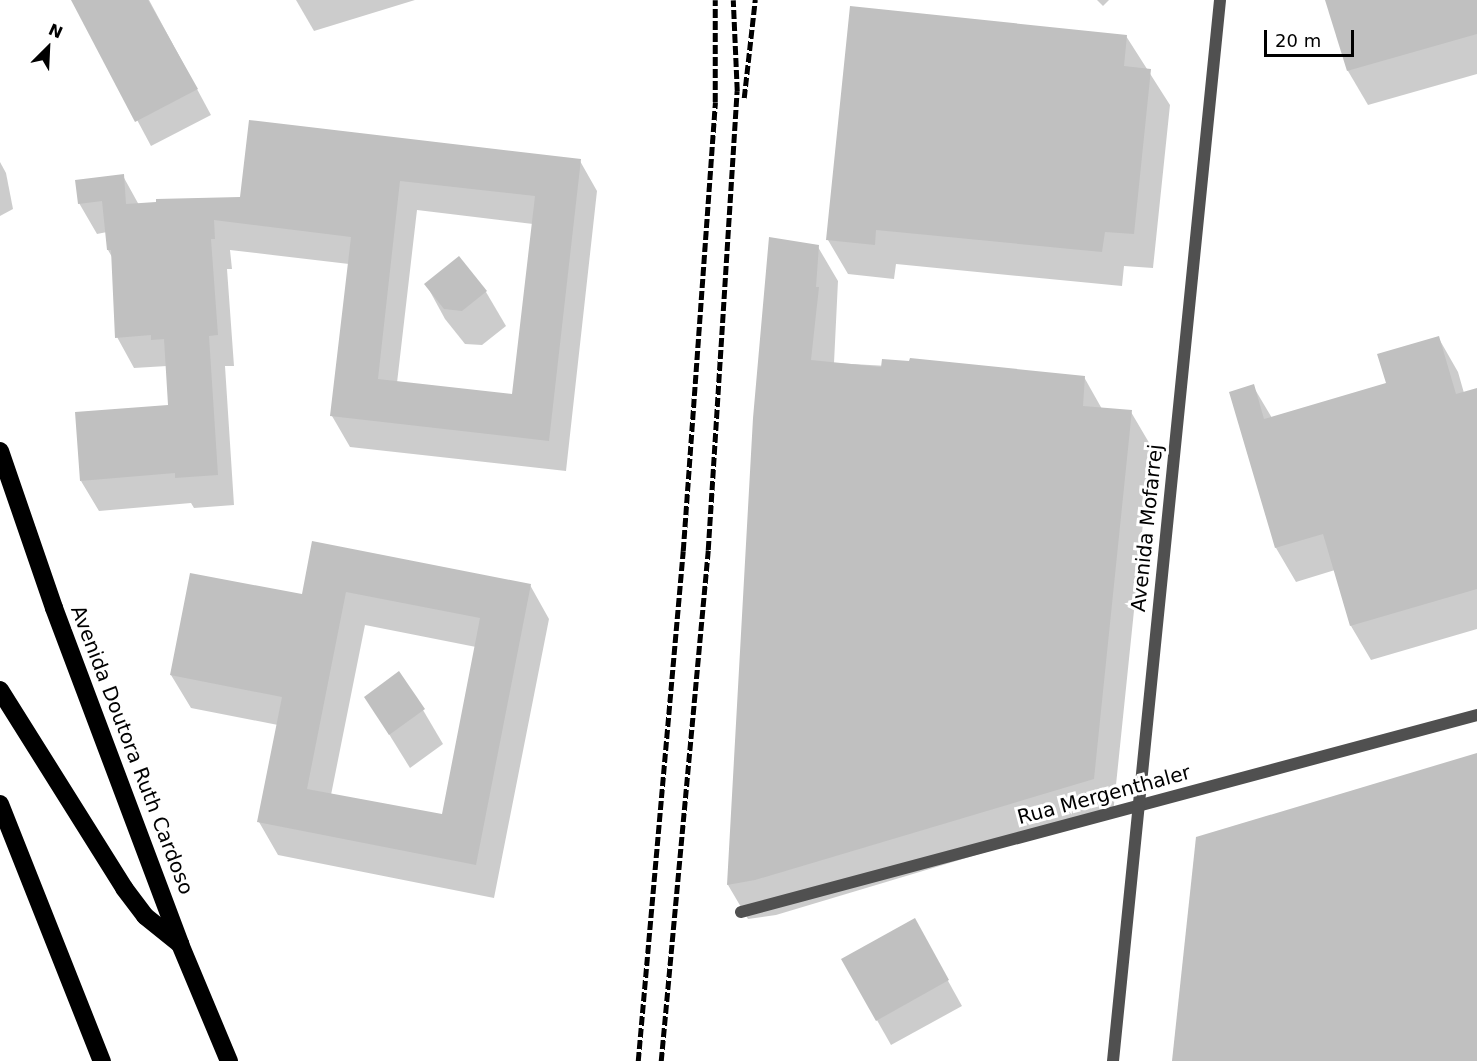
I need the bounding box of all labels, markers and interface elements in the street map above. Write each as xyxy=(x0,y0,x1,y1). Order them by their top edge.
north arrow xyxy=(18,18,78,78)
scale bar xyxy=(1267,18,1357,56)
text: N xyxy=(46,20,65,42)
text: 20 m xyxy=(1275,30,1321,51)
street label: Avenida Mofarrej xyxy=(1126,443,1168,613)
street label: Avenida Doutora Ruth Cardoso xyxy=(66,602,198,898)
street label: Rua Mergenthaler xyxy=(1015,760,1193,830)

